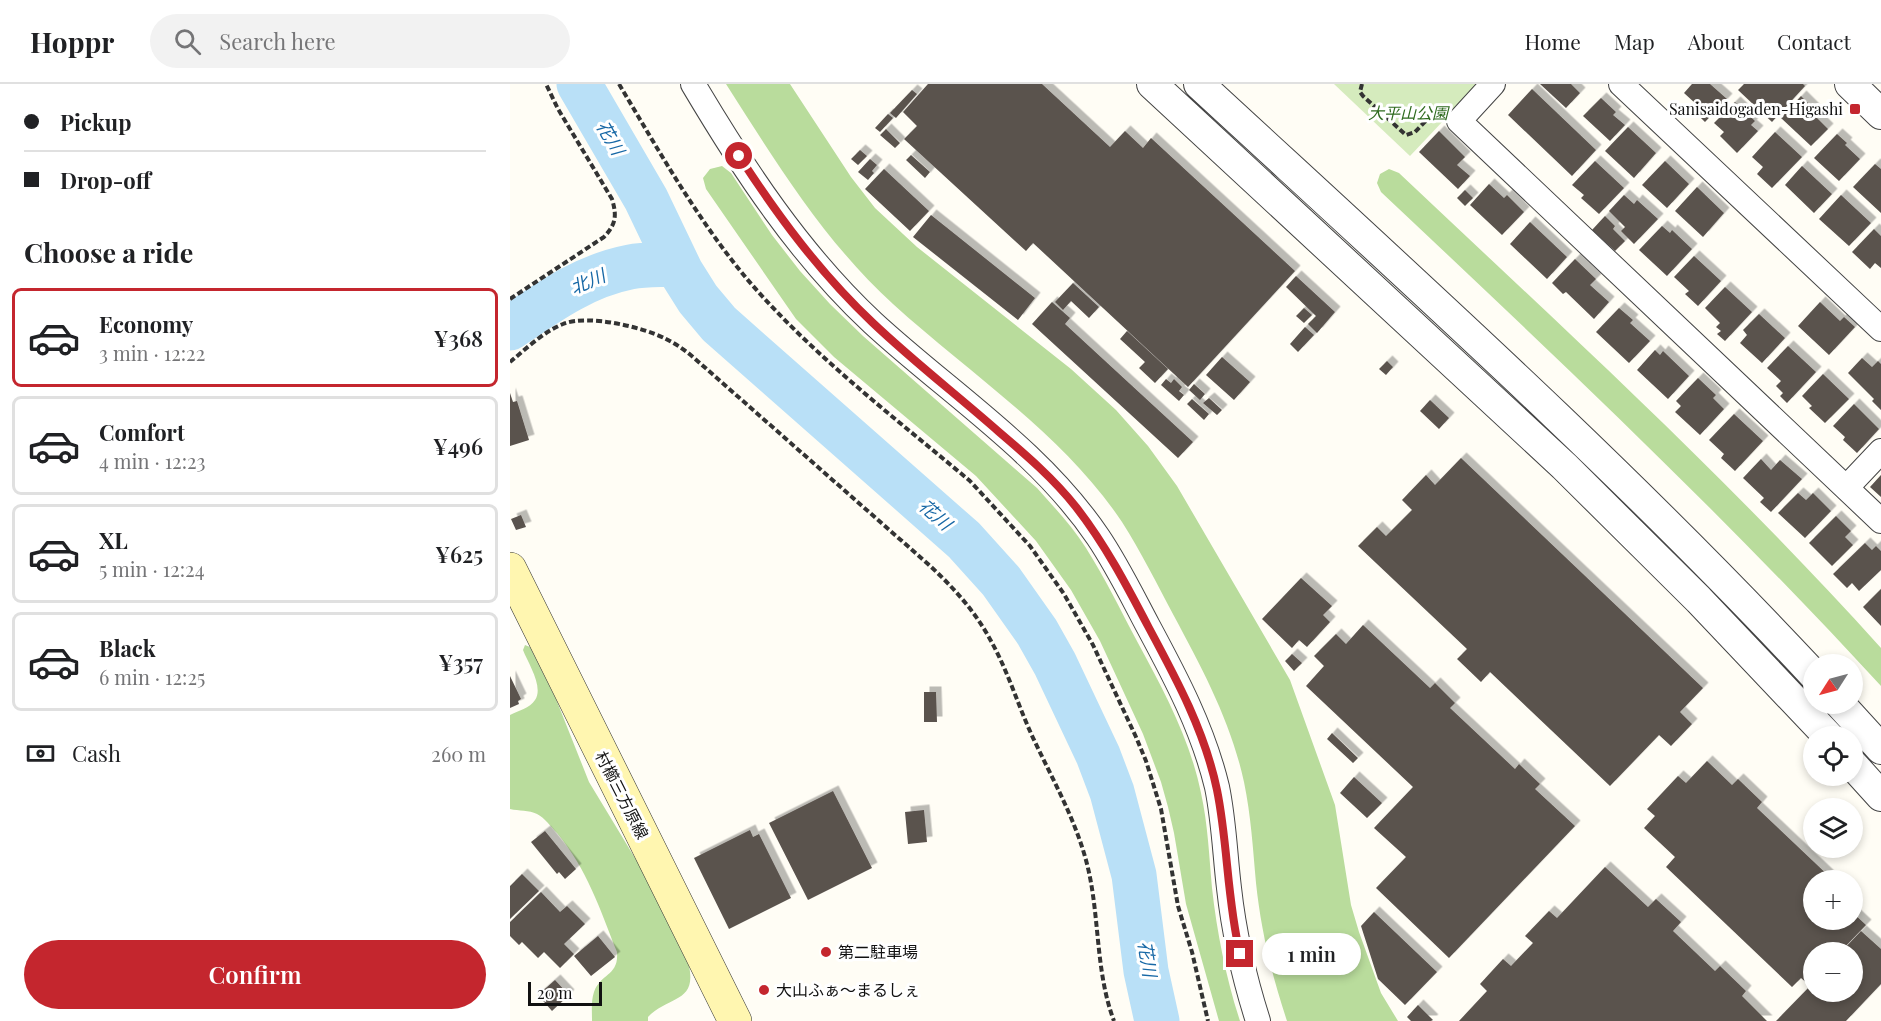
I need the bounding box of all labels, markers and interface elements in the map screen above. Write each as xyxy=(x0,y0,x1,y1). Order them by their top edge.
search box xyxy=(150,14,570,68)
text: Hoppr xyxy=(30,23,114,60)
icon: search xyxy=(171,25,204,58)
text: Search here xyxy=(219,26,336,56)
text: Home xyxy=(1525,27,1581,55)
text: Map xyxy=(1614,27,1655,55)
text: About xyxy=(1688,27,1744,55)
text: Contact xyxy=(1777,27,1851,55)
place label: Sanisaidogaden-Higashi xyxy=(1669,98,1843,119)
park label: 大平山公園 xyxy=(1368,102,1450,123)
marker: Sanisaidogaden-Higashi xyxy=(1848,102,1862,116)
text: Pickup xyxy=(60,107,131,137)
water label: 花川 xyxy=(591,116,631,161)
route start xyxy=(725,142,752,169)
text: Drop-off xyxy=(60,165,151,195)
text: Choose a ride xyxy=(24,234,193,270)
water label: 北川 xyxy=(566,262,611,299)
text: Economy xyxy=(99,309,193,339)
icon: car xyxy=(27,311,81,365)
text: ¥368 xyxy=(434,323,483,353)
text: 3 min · 12:22 xyxy=(99,339,205,366)
text: Comfort xyxy=(99,417,185,447)
icon: car xyxy=(27,419,81,473)
text: ¥496 xyxy=(433,431,483,461)
text: 4 min · 12:23 xyxy=(99,447,206,474)
water label: 花川 xyxy=(914,493,959,536)
text: XL xyxy=(99,525,128,555)
icon: car xyxy=(27,527,81,581)
text: ¥625 xyxy=(435,539,483,569)
text: 5 min · 12:24 xyxy=(99,555,205,582)
text: Black xyxy=(99,633,156,663)
icon: car xyxy=(27,635,81,689)
text: ¥357 xyxy=(438,647,483,677)
north arrow xyxy=(1803,654,1863,714)
map controls xyxy=(1803,654,1863,1002)
text: 6 min · 12:25 xyxy=(99,663,205,690)
button: locate xyxy=(1803,726,1863,786)
icon: cash xyxy=(24,737,57,770)
text: Cash xyxy=(72,738,121,768)
text: 260 m xyxy=(431,740,486,767)
street label: 村櫛三方原線 xyxy=(591,747,654,842)
button: layers xyxy=(1803,798,1863,858)
button: + xyxy=(1803,870,1863,930)
callout: 1 min xyxy=(1261,933,1360,975)
water label: 花川 xyxy=(1133,939,1163,980)
button: Confirm xyxy=(24,940,486,1009)
route end xyxy=(1226,940,1253,967)
text: 1 min xyxy=(1287,940,1336,967)
place label: 第二駐車場 xyxy=(838,941,918,962)
button: − xyxy=(1803,942,1863,1002)
marker: 第二駐車場 xyxy=(819,945,833,959)
scale bar xyxy=(528,979,602,1006)
place label: 大山ふぁ～まるしぇ xyxy=(776,979,920,1000)
text: 20 m xyxy=(537,982,572,1003)
marker: 大山ふぁ～まるしぇ xyxy=(757,983,771,997)

